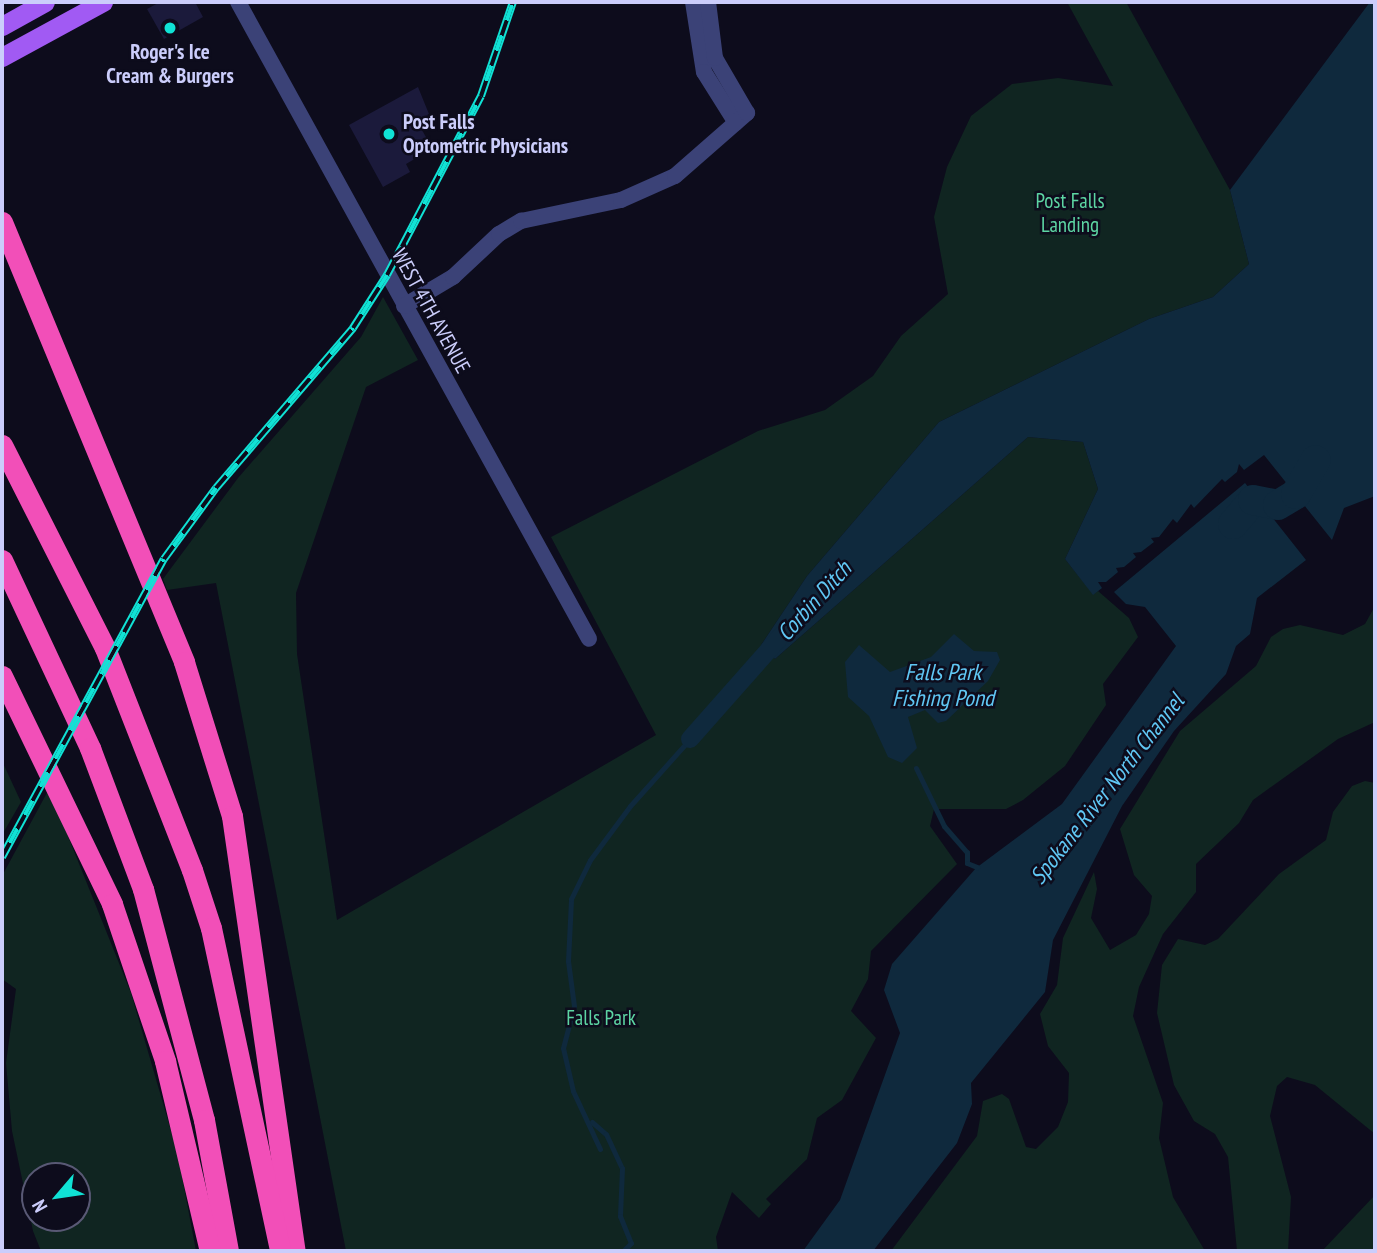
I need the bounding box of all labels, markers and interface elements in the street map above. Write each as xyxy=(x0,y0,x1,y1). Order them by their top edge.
marker: Roger's Ice Cream & Burgers xyxy=(162,20,178,36)
place label: Roger's Ice Cream & Burgers xyxy=(106,39,234,89)
place label: Post Falls Optometric Physicians xyxy=(403,109,568,159)
marker: Post Falls Optometric Physicians xyxy=(381,126,397,142)
park label: Post Falls Landing xyxy=(1035,188,1105,238)
street label: WEST 4TH AVENUE xyxy=(386,244,476,378)
water label: Corbin Ditch xyxy=(771,556,857,646)
water label: Falls Park Fishing Pond xyxy=(892,658,994,712)
water label: Spokane River North Channel xyxy=(1024,689,1190,889)
park label: Falls Park xyxy=(566,1005,636,1031)
north arrow xyxy=(21,1162,91,1232)
text: N xyxy=(26,1196,52,1217)

